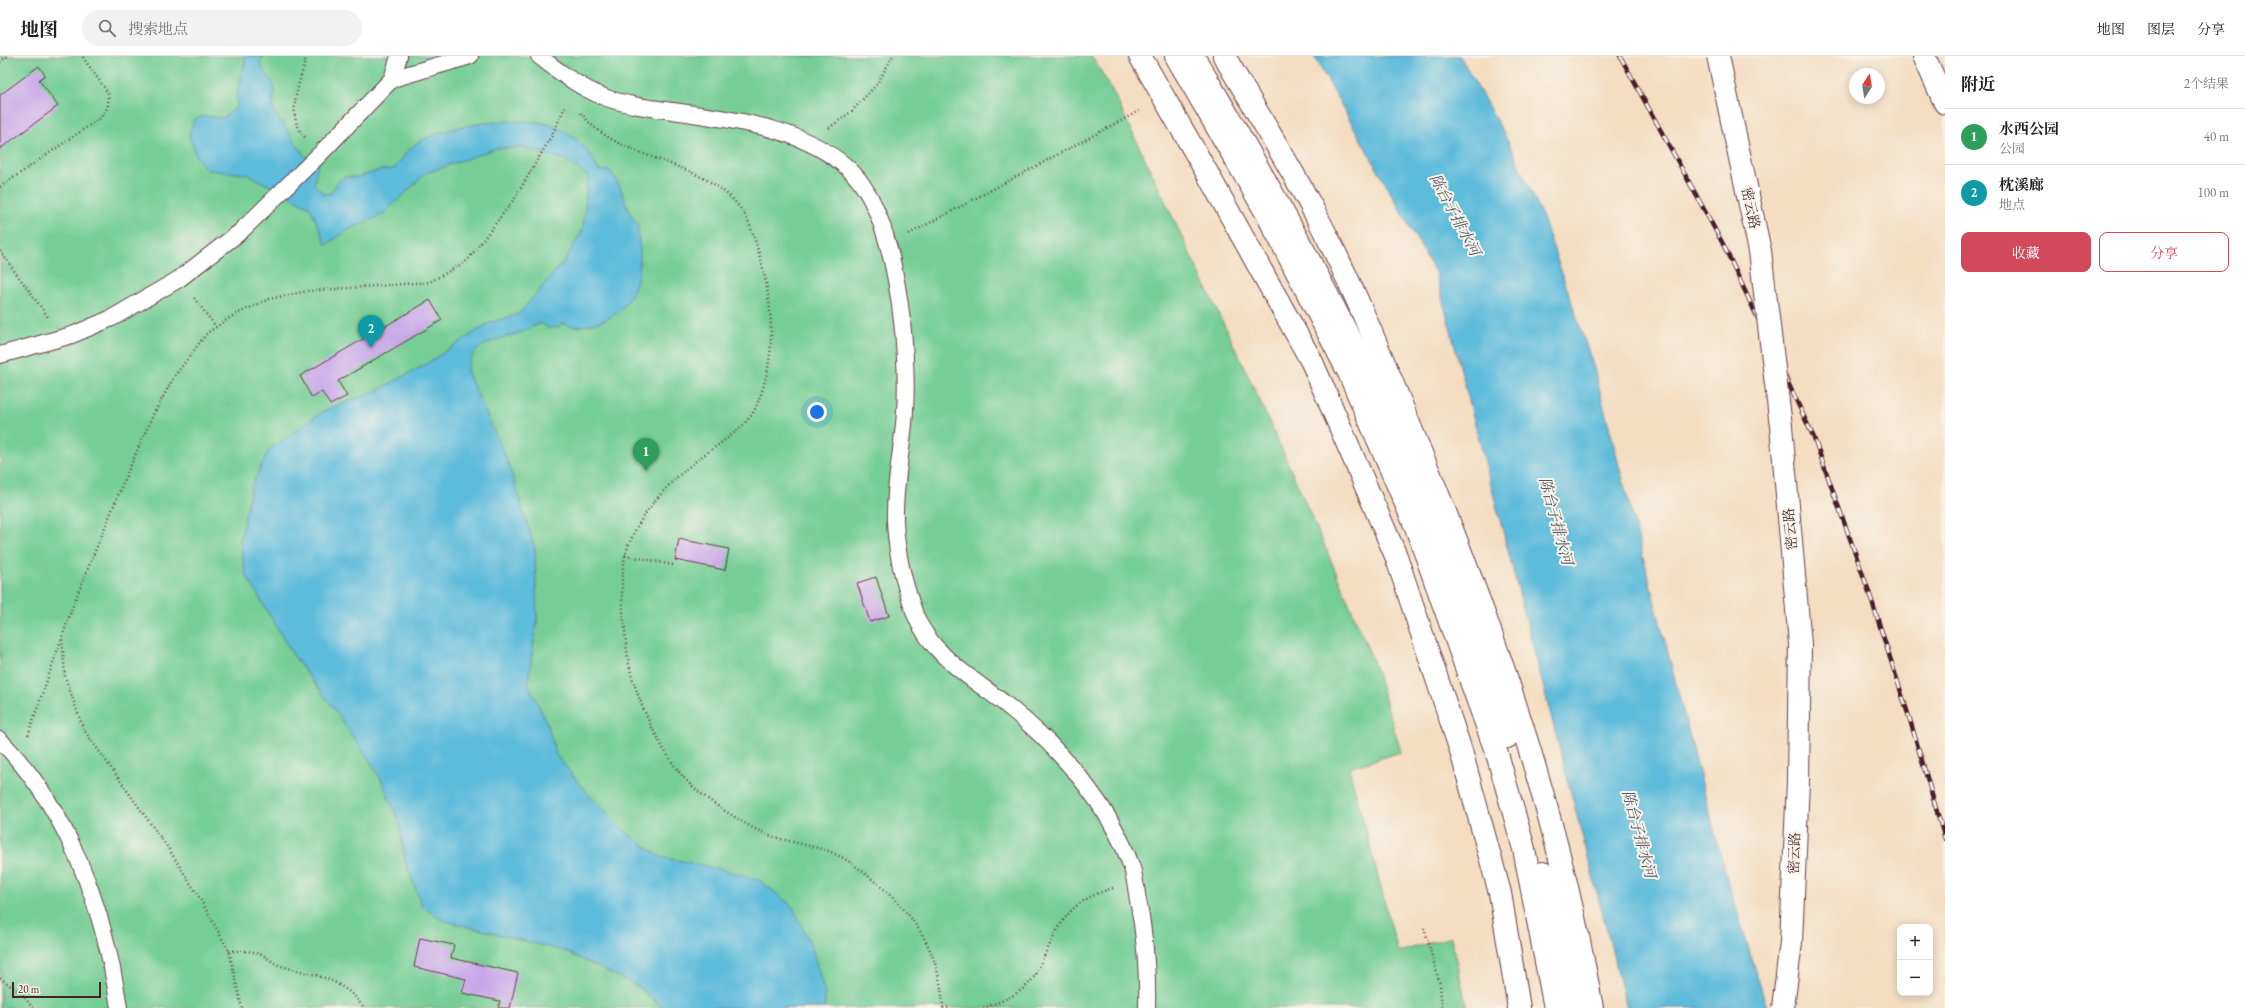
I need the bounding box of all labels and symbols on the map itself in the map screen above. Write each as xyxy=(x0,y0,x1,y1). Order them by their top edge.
north arrow xyxy=(1849,68,1885,104)
water label: 陈台子排水河 xyxy=(1426,171,1486,262)
street label: 密云路 xyxy=(1738,186,1764,230)
pin: 2 xyxy=(358,315,384,348)
your location xyxy=(807,402,827,422)
pin: 1 xyxy=(633,438,659,471)
water label: 陈台子排水河 xyxy=(1536,475,1578,570)
street label: 密云路 xyxy=(1779,507,1801,551)
water label: 陈台子排水河 xyxy=(1619,788,1661,883)
street label: 密云路 xyxy=(1784,832,1804,874)
scale bar xyxy=(12,980,101,999)

